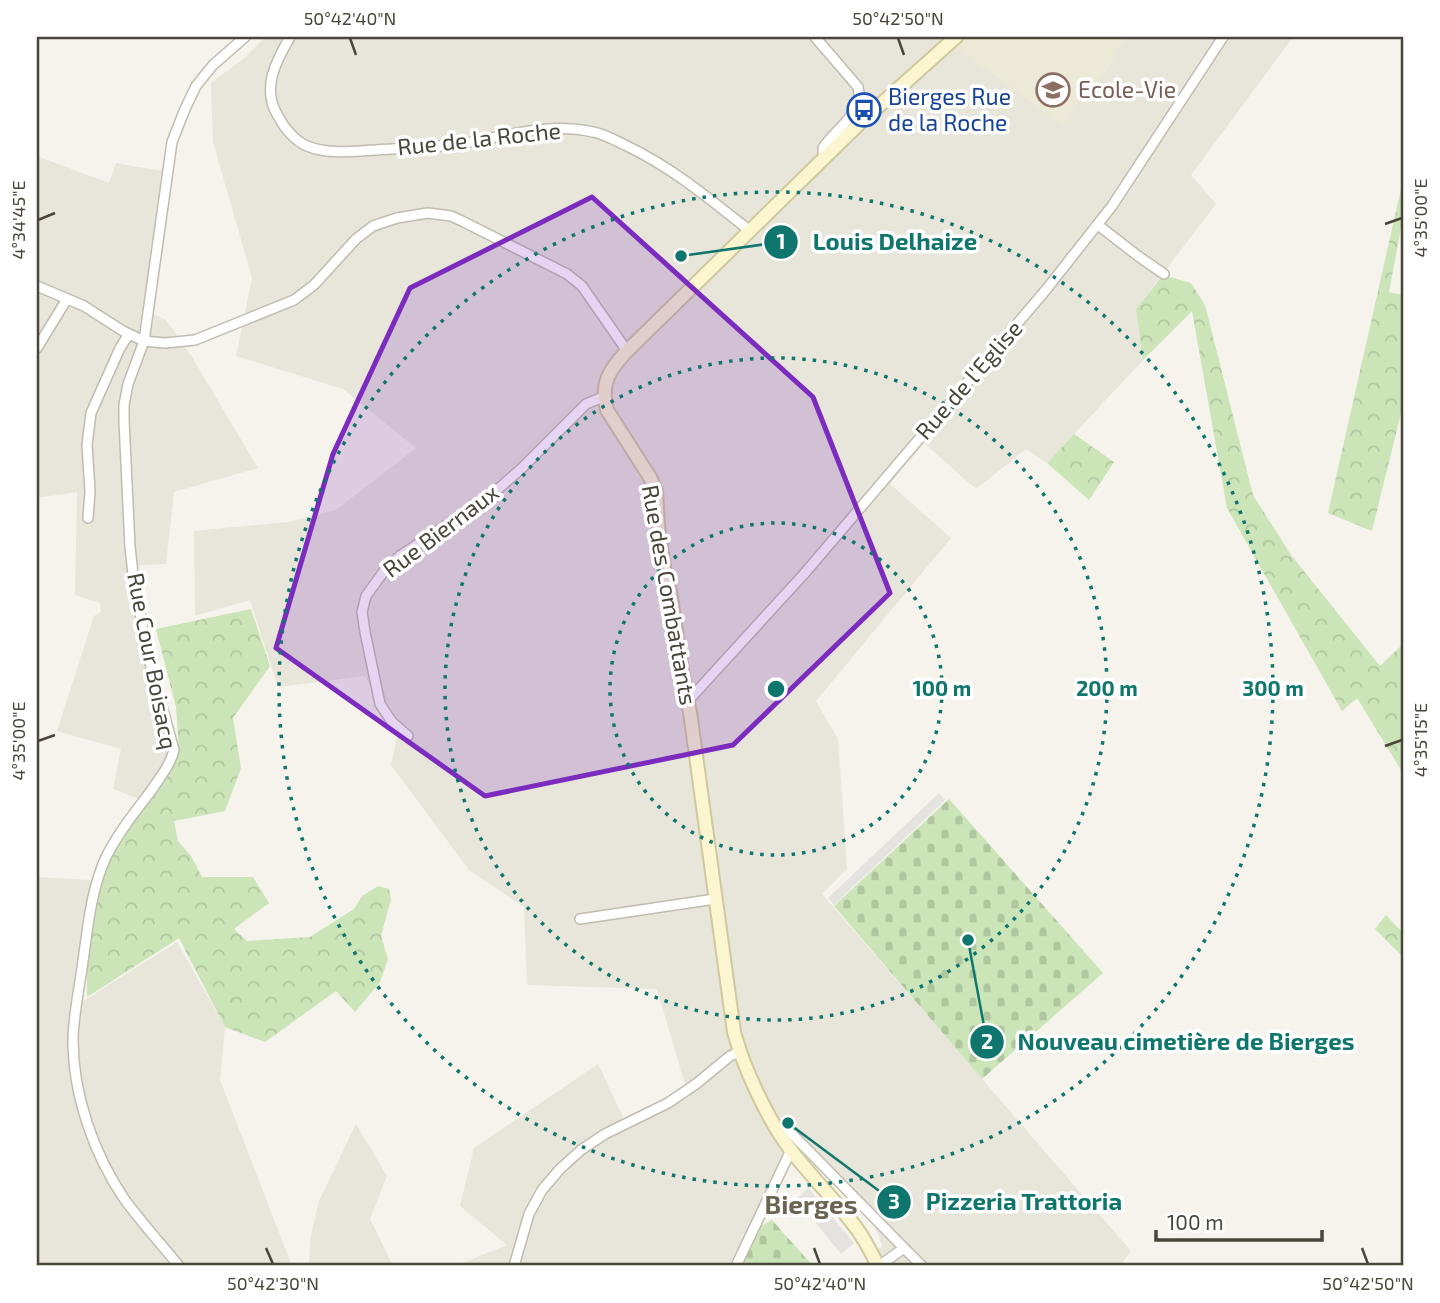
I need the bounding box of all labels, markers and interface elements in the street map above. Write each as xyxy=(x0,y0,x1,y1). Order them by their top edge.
text: 50°42'40"N xyxy=(304,7,396,29)
text: 50°42'50"N xyxy=(852,7,944,29)
school or university icon: Ecole-Vie xyxy=(1034,71,1072,109)
place label: Ecole-Vie xyxy=(1078,75,1176,103)
place label: Bierges Rue de la Roche xyxy=(888,82,1011,136)
bus stop icon: Bierges Rue de la Roche xyxy=(845,91,883,129)
street label: Rue de la Roche xyxy=(396,116,562,161)
text: 4°35'00"E xyxy=(1409,178,1431,258)
text: 4°34'45"E xyxy=(7,180,29,260)
callout: Louis Delhaize xyxy=(764,219,991,264)
text: Louis Delhaize xyxy=(813,226,977,255)
text: 1 xyxy=(776,228,786,253)
street label: Rue de l'Eglise xyxy=(909,314,1028,445)
street label: Rue Biernaux xyxy=(377,478,504,583)
street label: Rue des Combattants xyxy=(637,483,703,707)
street label: Rue Cour Boisacq xyxy=(122,570,184,752)
text: 100 m xyxy=(913,675,971,700)
text: 200 m xyxy=(1076,675,1138,700)
text: 300 m xyxy=(1242,675,1304,700)
centre of rings xyxy=(764,677,788,701)
text: 4°35'00"E xyxy=(7,701,29,781)
text: 4°35'15"E xyxy=(1409,703,1431,777)
callout: Nouveau cimetière de Bierges xyxy=(969,1019,1369,1064)
text: Nouveau cimetière de Bierges xyxy=(1018,1026,1354,1055)
text: 2 xyxy=(981,1028,993,1053)
callout: Pizzeria Trattoria xyxy=(876,1179,1136,1224)
text: Pizzeria Trattoria xyxy=(926,1186,1122,1215)
district label: Bierges xyxy=(765,1188,857,1219)
text: 3 xyxy=(888,1188,900,1213)
scale bar xyxy=(1156,1198,1323,1242)
text: 100 m xyxy=(1167,1209,1224,1234)
text: 50°42'30"N xyxy=(227,1272,319,1294)
text: 50°42'40"N xyxy=(774,1272,866,1294)
text: 50°42'50"N xyxy=(1322,1272,1414,1294)

